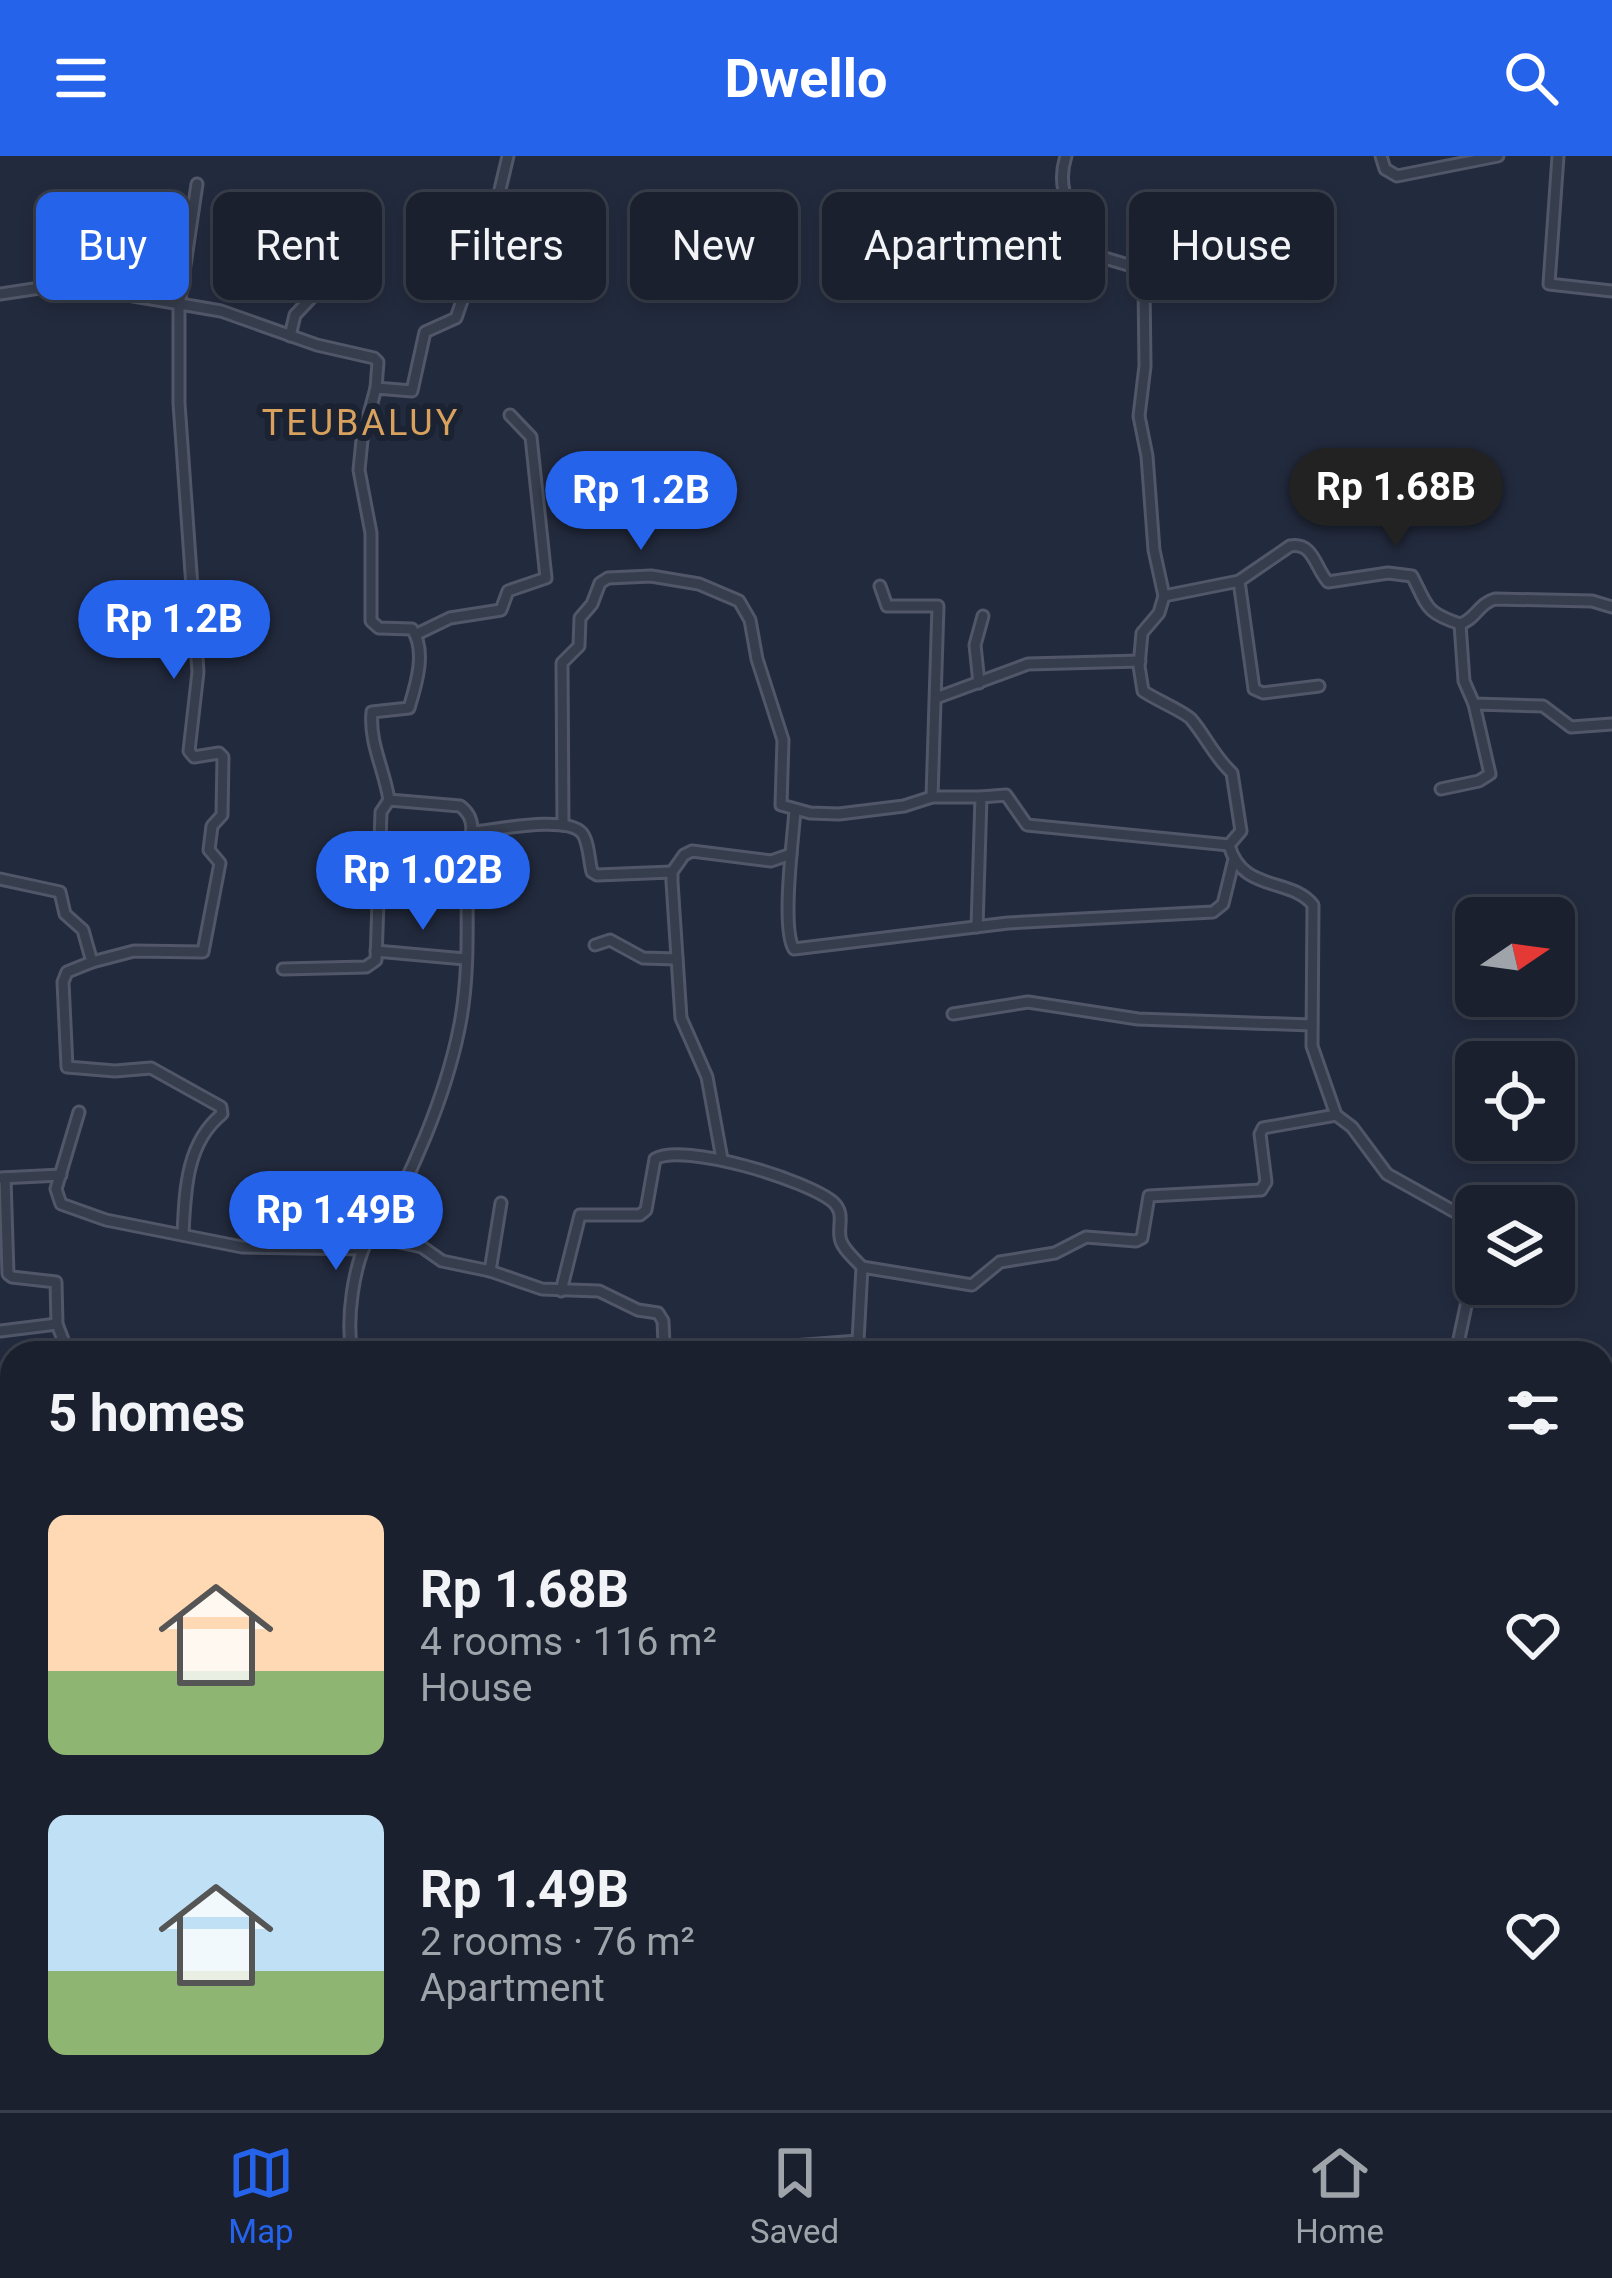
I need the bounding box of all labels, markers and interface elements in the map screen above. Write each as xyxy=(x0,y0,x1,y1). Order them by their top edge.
icon: menu xyxy=(48,45,114,111)
icon: search xyxy=(1498,45,1564,111)
text: Dwello xyxy=(725,47,887,110)
chip: Buy xyxy=(36,192,189,300)
chip: Rent xyxy=(213,192,382,300)
chip: Filters xyxy=(406,192,606,300)
chip: New xyxy=(630,192,798,300)
chip: Apartment xyxy=(822,192,1105,300)
chip: House xyxy=(1129,192,1334,300)
district label: TEUBALUY xyxy=(262,402,460,444)
pin: Rp 1.68B xyxy=(1272,448,1520,550)
pin: Rp 1.2B xyxy=(530,451,752,553)
text: Rp 1.68B xyxy=(1316,464,1476,510)
text: Rp 1.2B xyxy=(572,467,710,513)
pin: Rp 1.2B xyxy=(63,580,285,682)
text: Rp 1.2B xyxy=(105,596,243,642)
pin: Rp 1.02B xyxy=(299,831,547,933)
text: Rp 1.02B xyxy=(343,847,503,893)
north arrow xyxy=(1455,897,1575,1017)
map controls xyxy=(1455,897,1575,1305)
button: locate xyxy=(1455,1041,1575,1161)
pin: Rp 1.49B xyxy=(212,1171,460,1273)
button: layers xyxy=(1455,1185,1575,1305)
text: Rp 1.49B xyxy=(256,1187,416,1233)
icon: filters xyxy=(1500,1380,1566,1446)
text: 5 homes xyxy=(48,1384,245,1443)
text: Rp 1.68B xyxy=(420,1560,629,1619)
icon: home xyxy=(144,1563,288,1707)
icon: heart xyxy=(1500,1602,1566,1668)
text: 4 rooms · 116 m² xyxy=(420,1619,717,1665)
text: House xyxy=(420,1665,532,1711)
text: Rp 1.49B xyxy=(420,1860,629,1919)
icon: home xyxy=(144,1863,288,2007)
icon: heart xyxy=(1500,1902,1566,1968)
text: 2 rooms · 76 m² xyxy=(420,1919,695,1965)
text: Apartment xyxy=(420,1965,605,2011)
tab: Map xyxy=(228,2140,294,2251)
tab: Saved xyxy=(750,2140,839,2251)
tab: Home xyxy=(1295,2140,1384,2251)

